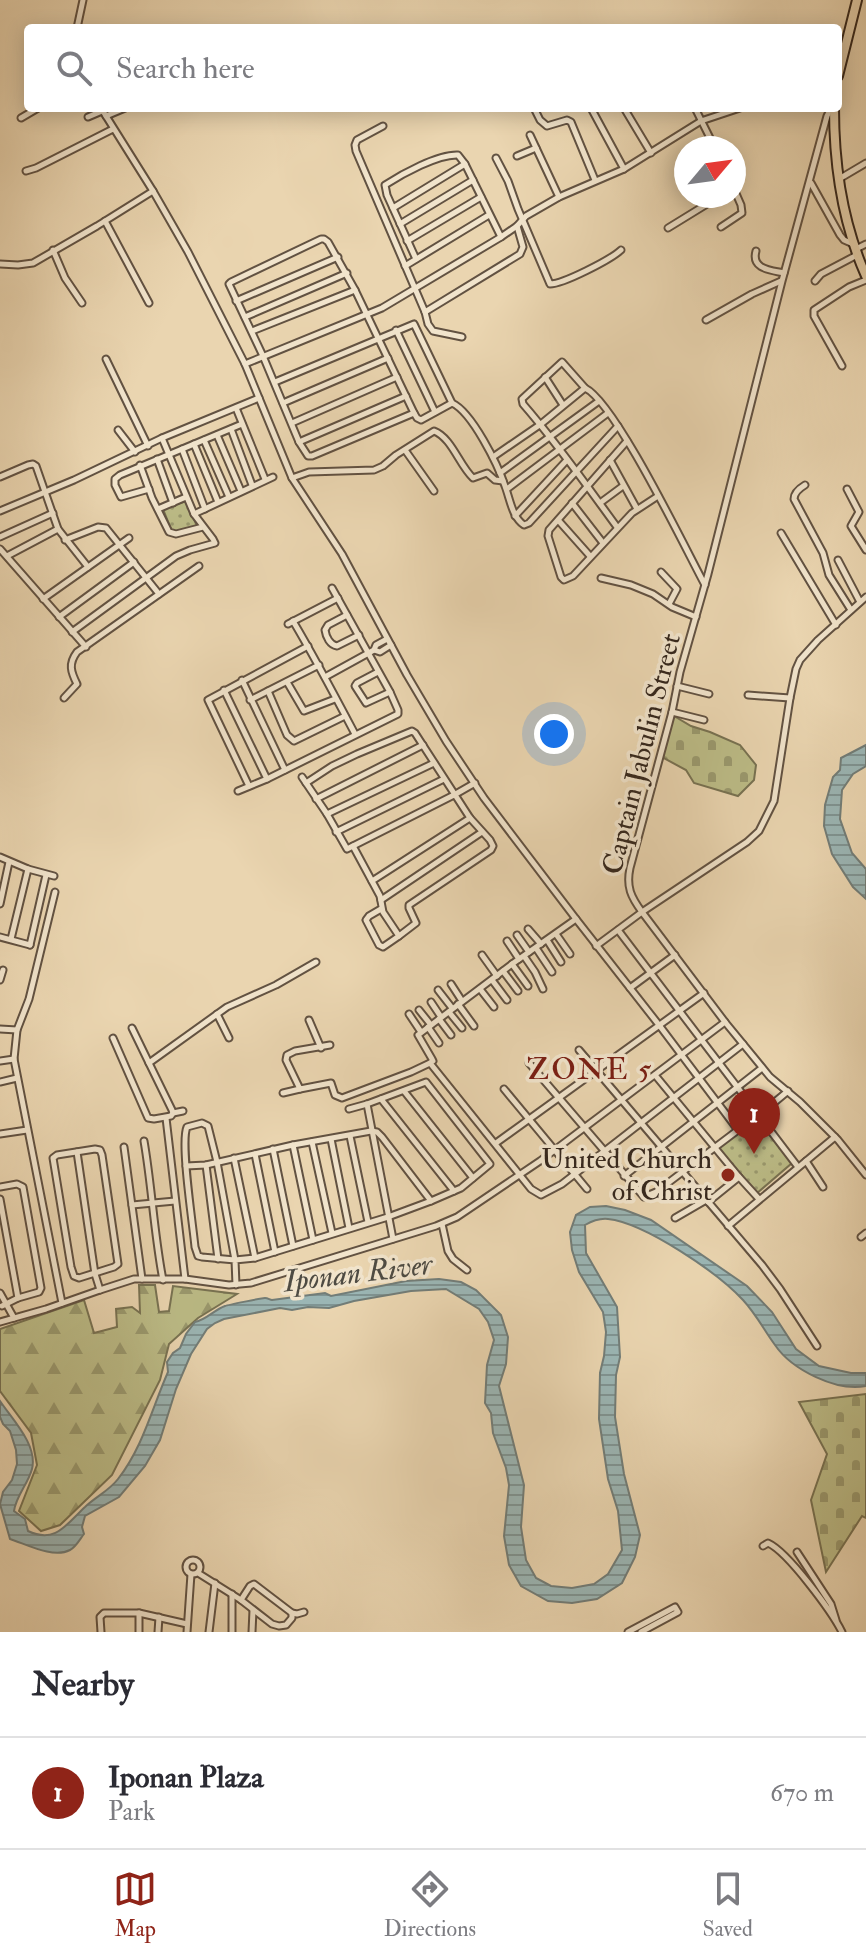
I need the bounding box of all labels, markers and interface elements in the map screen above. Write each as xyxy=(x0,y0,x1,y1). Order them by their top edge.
search box xyxy=(24,24,842,112)
icon: search xyxy=(52,46,96,90)
text: Search here xyxy=(116,50,255,87)
north arrow xyxy=(674,136,746,208)
street label: Captain Jabulin Street xyxy=(595,630,689,878)
your location xyxy=(534,714,574,754)
district label: ZONE 5 xyxy=(527,1051,653,1088)
pin: 1 xyxy=(728,1088,780,1154)
place label: United Church of Christ xyxy=(541,1142,712,1209)
marker: United Church of Christ xyxy=(719,1166,737,1184)
water label: Iponan River xyxy=(280,1245,436,1301)
text: Nearby xyxy=(32,1663,134,1706)
text: Iponan Plaza xyxy=(108,1759,264,1796)
text: 1 xyxy=(53,1777,63,1809)
text: 670 m xyxy=(770,1777,834,1809)
text: Park xyxy=(108,1796,155,1828)
tab: Map xyxy=(113,1867,157,1943)
tab: Directions xyxy=(384,1867,476,1943)
tab: Saved xyxy=(703,1867,753,1943)

